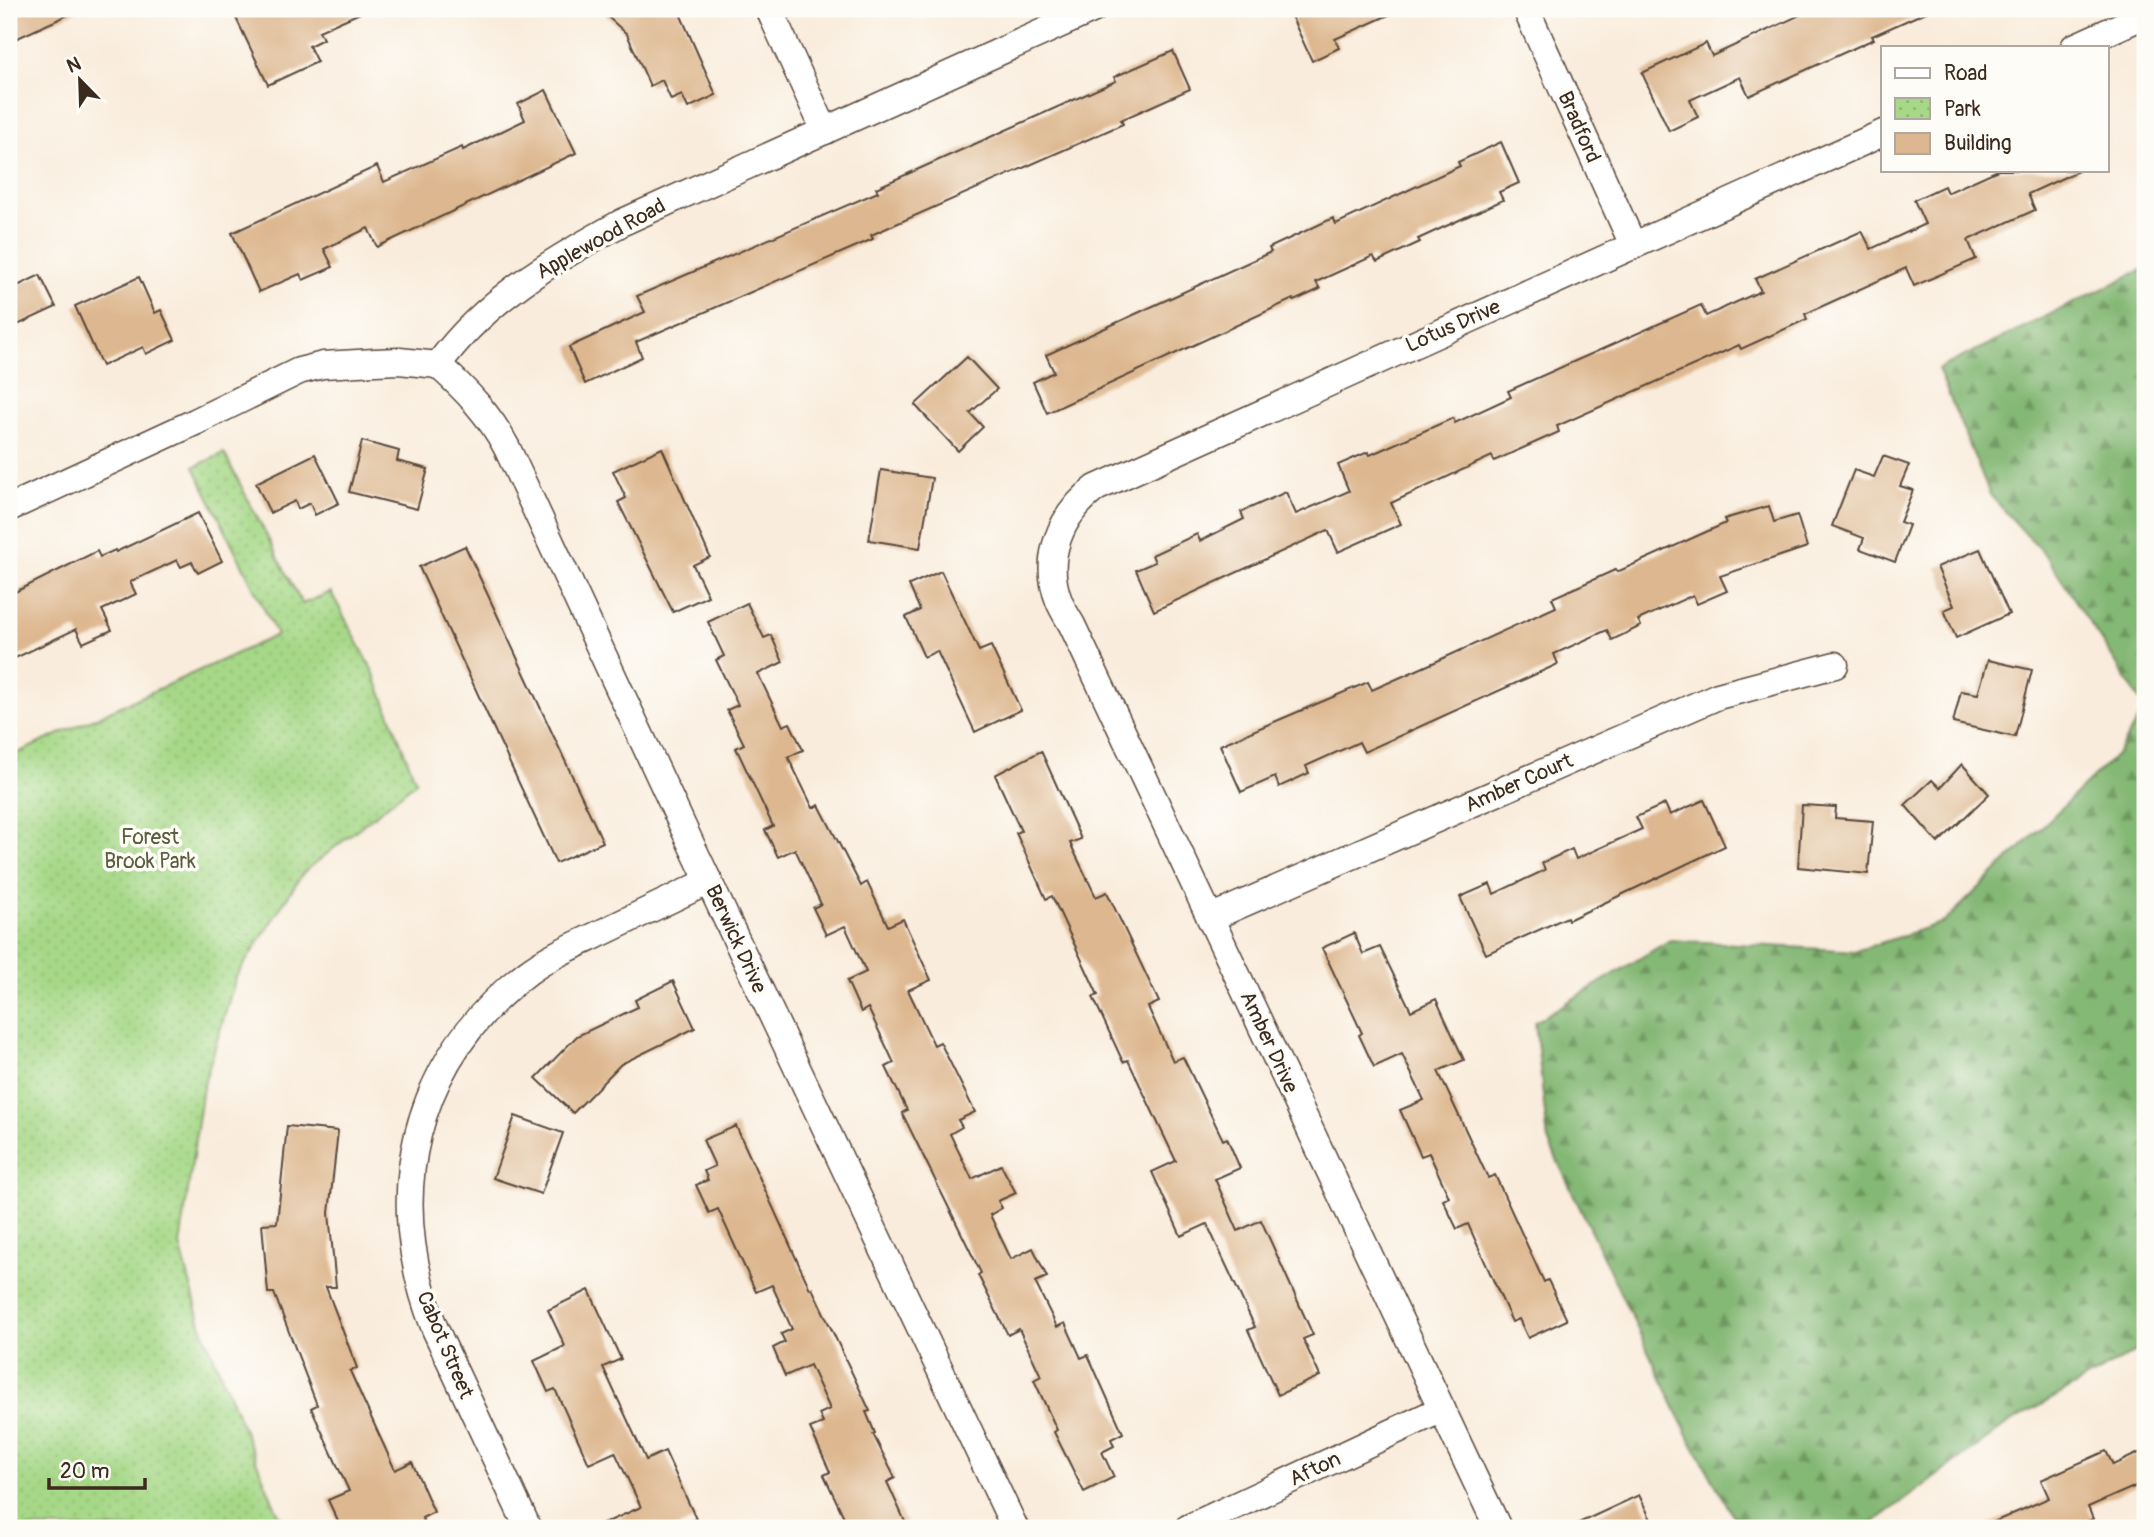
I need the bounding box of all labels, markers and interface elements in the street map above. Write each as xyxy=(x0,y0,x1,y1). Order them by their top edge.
north arrow xyxy=(46,46,116,116)
legend xyxy=(1881,46,2108,172)
text: N xyxy=(63,52,84,79)
text: Road xyxy=(1944,60,1988,87)
street label: Bradford xyxy=(1551,87,1607,167)
text: Park xyxy=(1944,96,1981,123)
text: Building xyxy=(1944,130,2011,157)
street label: Applewood Road xyxy=(532,192,670,286)
street label: Lotus Drive xyxy=(1401,293,1505,359)
street label: Amber Court xyxy=(1461,747,1578,819)
park label: Forest Brook Park xyxy=(104,824,196,875)
street label: Berwick Drive xyxy=(699,881,773,998)
street label: Amber Drive xyxy=(1234,987,1305,1098)
street label: Cabot Street xyxy=(410,1287,480,1403)
street label: Afton xyxy=(1285,1445,1345,1493)
scale bar xyxy=(49,1446,145,1490)
text: 20 m xyxy=(60,1458,109,1485)

